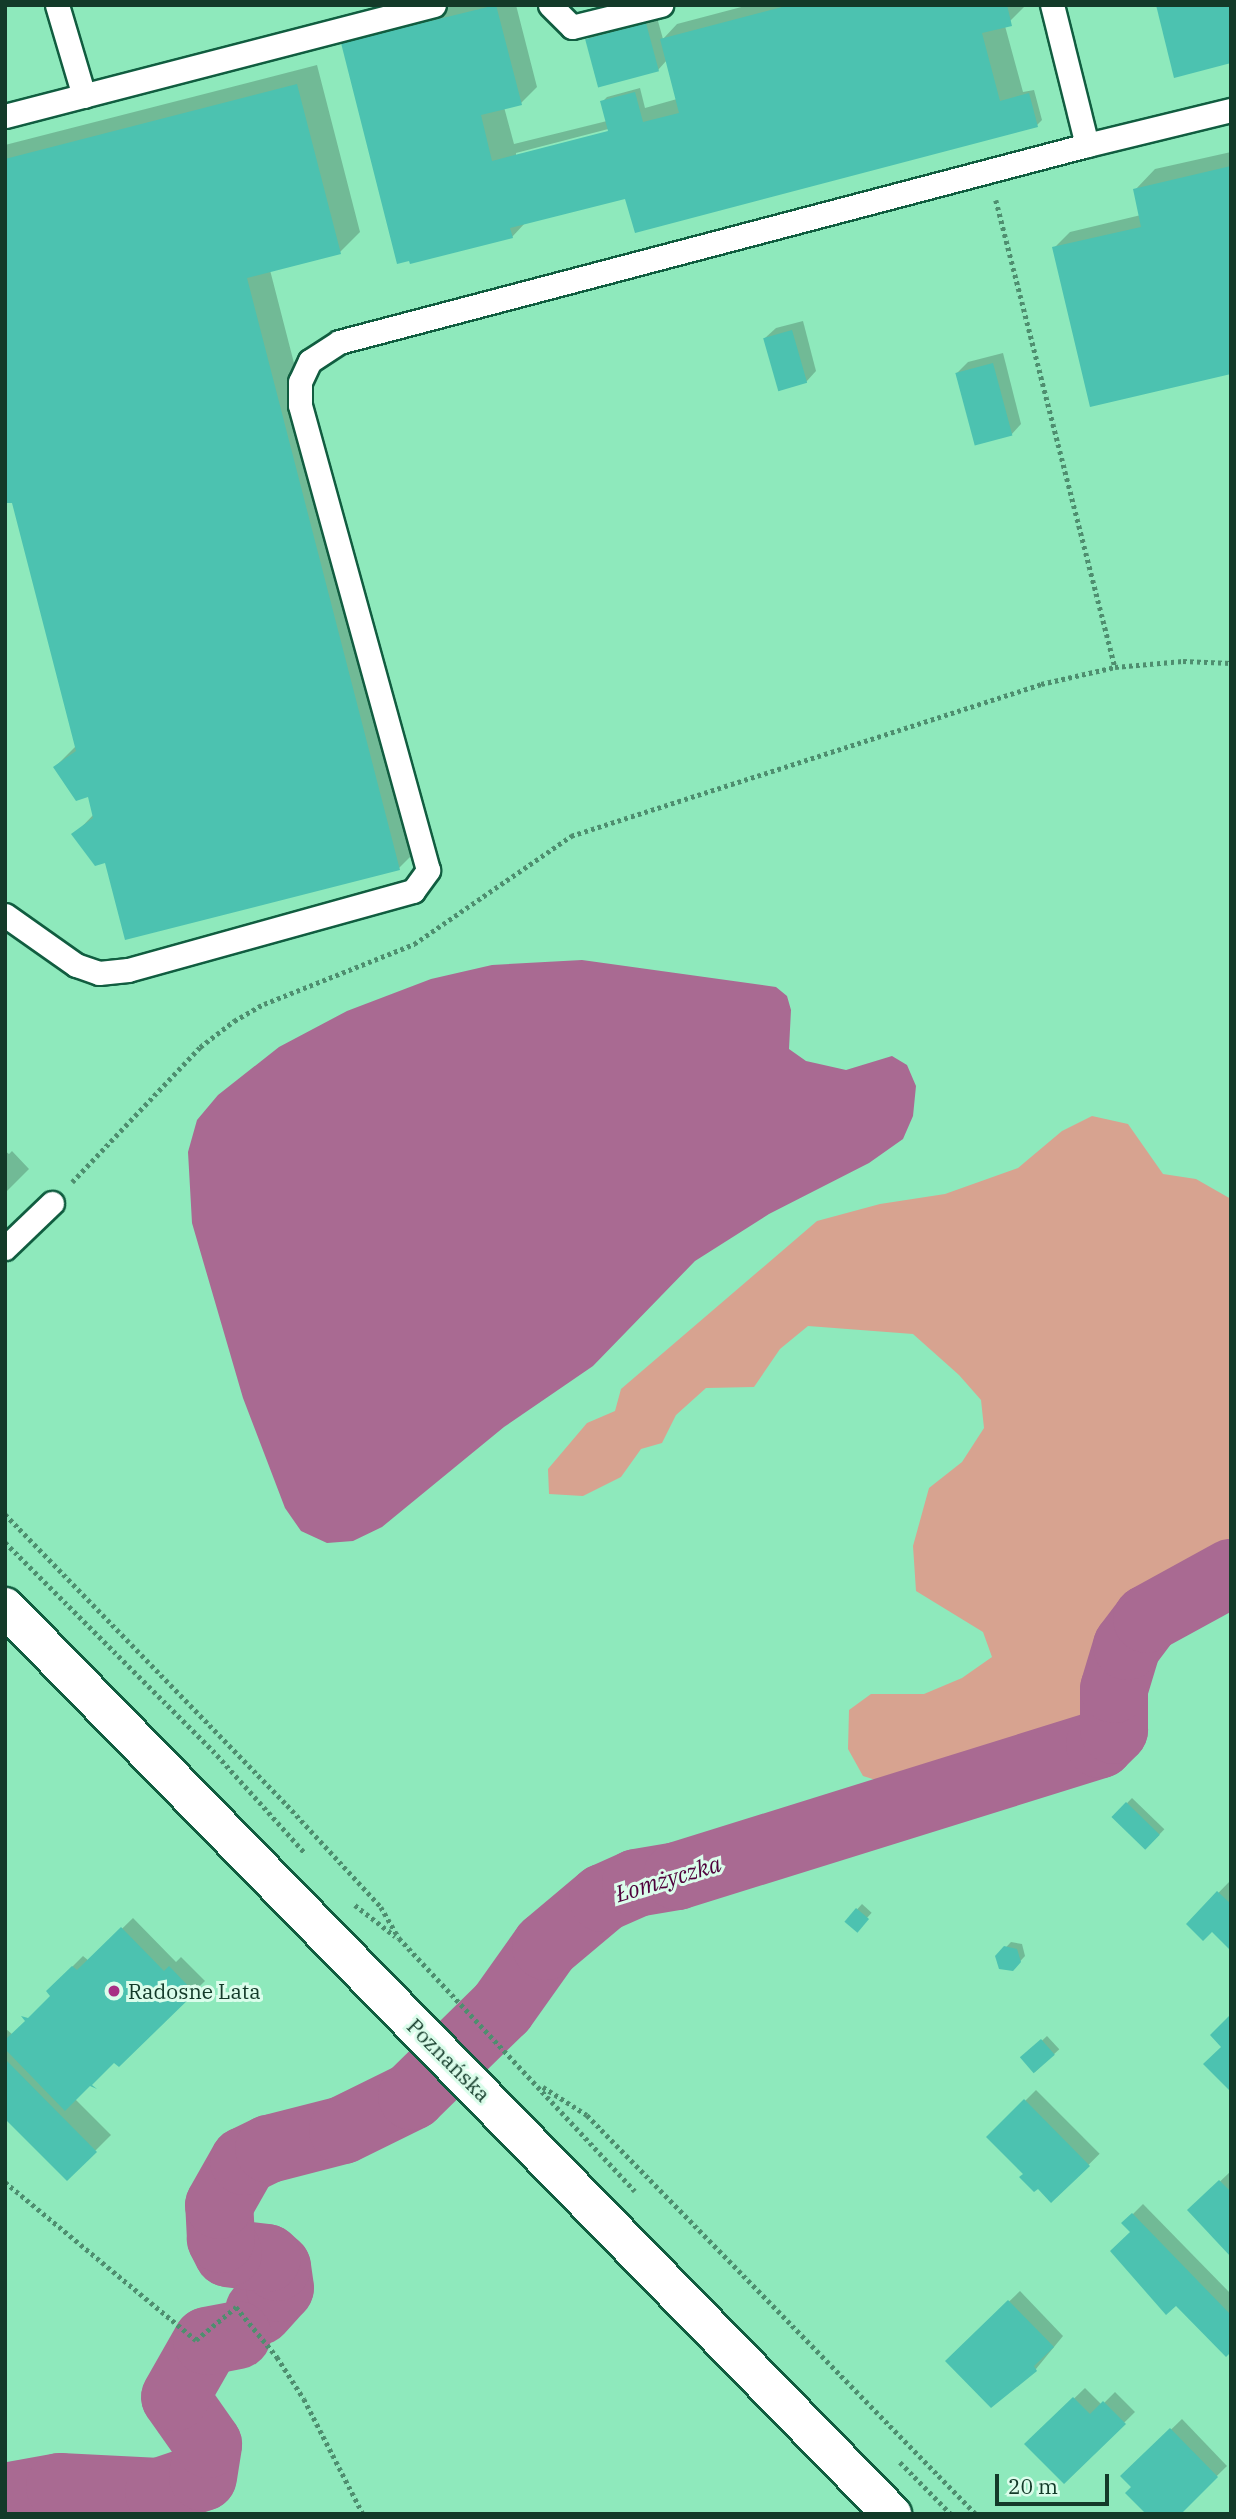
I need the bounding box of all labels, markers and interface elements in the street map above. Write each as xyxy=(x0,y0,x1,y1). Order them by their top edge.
water label: Łomżyczka xyxy=(612,1849,724,1907)
place label: Radosne Lata xyxy=(128,1978,261,2004)
marker: Radosne Lata xyxy=(106,1983,122,1999)
street label: Poznańska xyxy=(402,2013,496,2107)
scale bar xyxy=(998,2460,1112,2504)
text: 20 m xyxy=(1008,2472,1058,2500)

